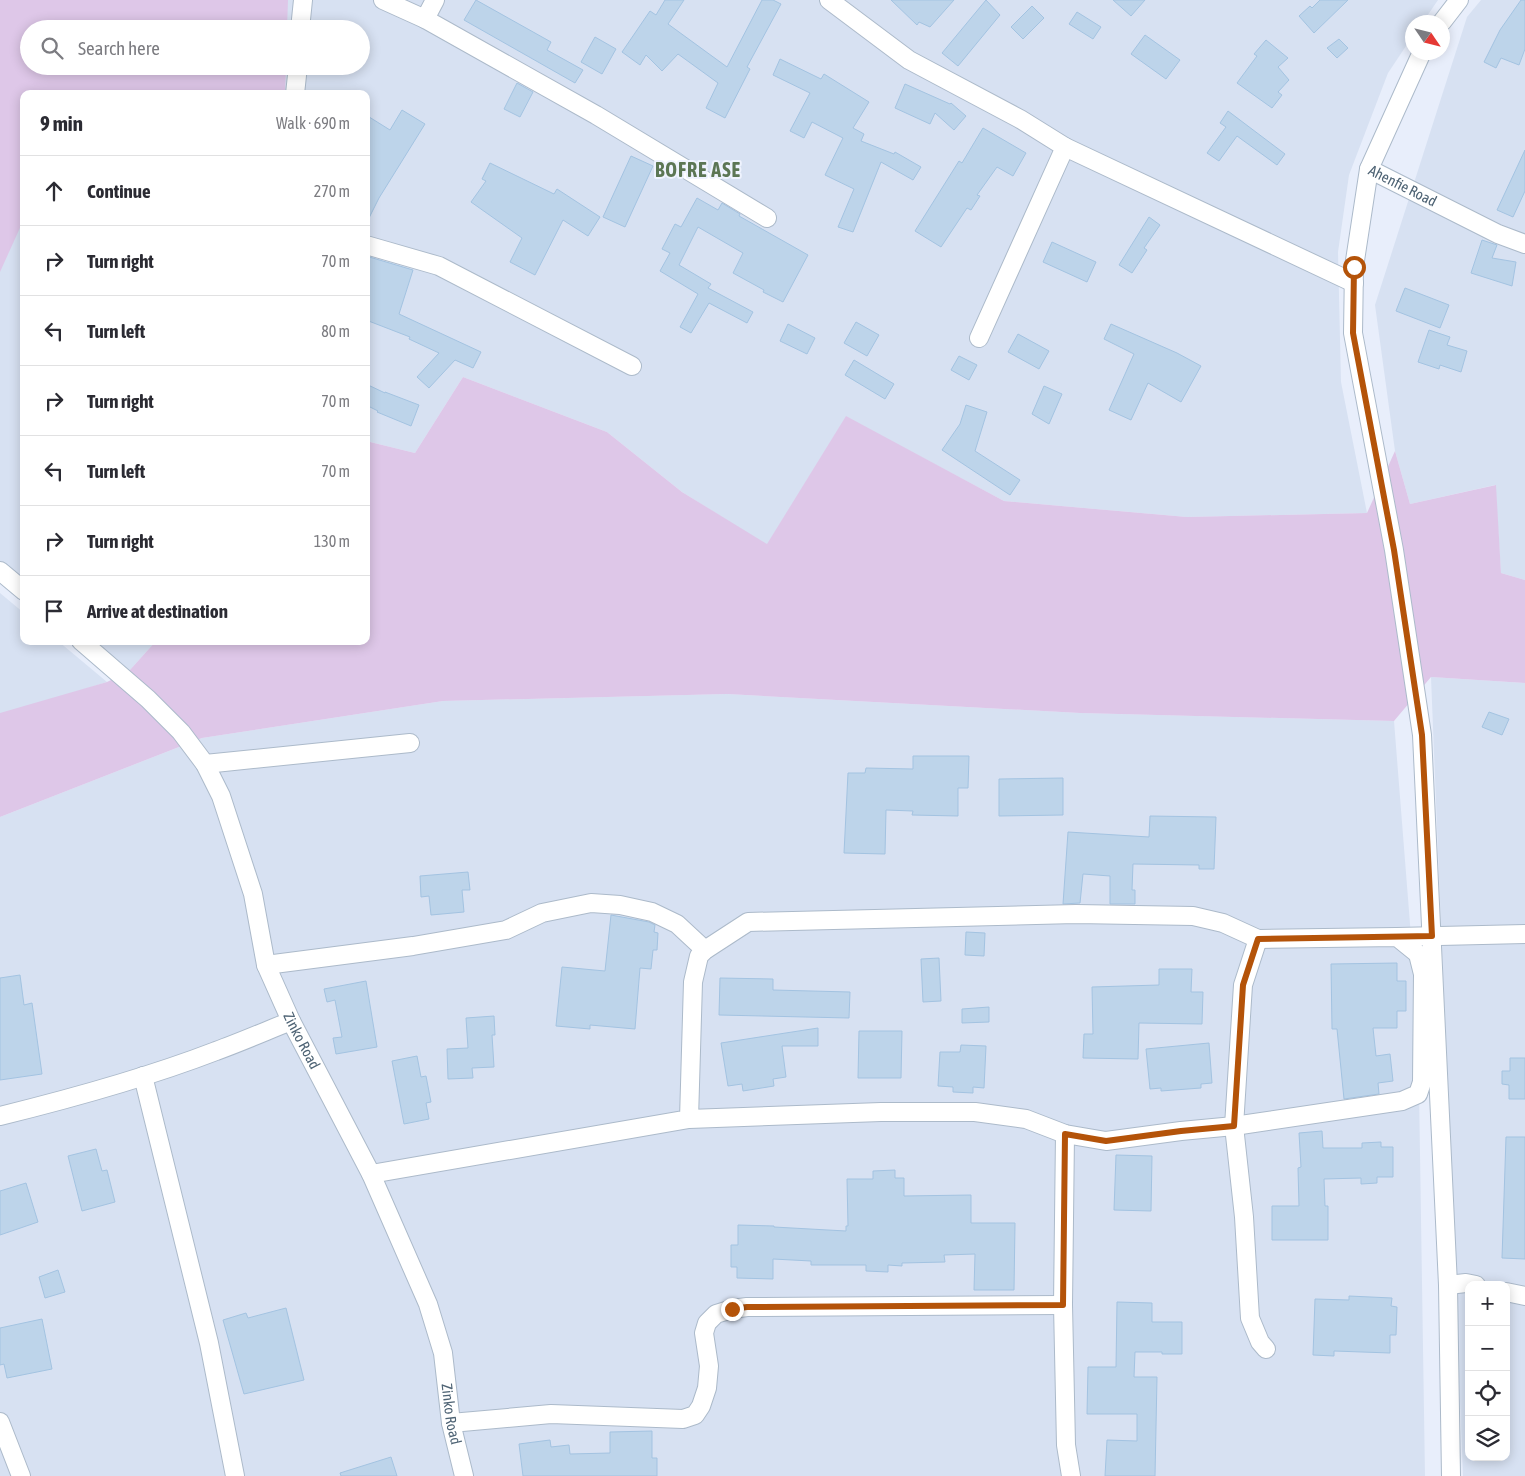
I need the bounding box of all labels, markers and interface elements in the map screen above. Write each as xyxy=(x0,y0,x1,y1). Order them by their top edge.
north arrow xyxy=(1405,15,1450,60)
search box xyxy=(20,20,370,75)
icon: search xyxy=(38,34,66,62)
text: Search here xyxy=(78,37,160,59)
text: 9 min xyxy=(40,111,83,135)
text: Walk · 690 m xyxy=(276,114,350,132)
district label: BOFRE ASE xyxy=(655,158,741,181)
street label: Ahenfie Road xyxy=(1366,161,1440,210)
icon: ahead xyxy=(40,177,68,205)
text: Continue xyxy=(87,180,151,202)
text: 270 m xyxy=(314,182,350,200)
icon: right xyxy=(40,247,68,275)
text: Turn right xyxy=(87,250,154,272)
text: 70 m xyxy=(321,252,350,270)
route start xyxy=(1343,256,1366,279)
icon: left xyxy=(40,317,68,345)
text: Turn left xyxy=(87,320,145,342)
text: 80 m xyxy=(321,322,350,340)
icon: right xyxy=(40,387,68,415)
text: Turn right xyxy=(87,390,154,412)
text: 70 m xyxy=(321,392,350,410)
icon: left xyxy=(40,457,68,485)
text: Turn left xyxy=(87,460,145,482)
text: 70 m xyxy=(321,462,350,480)
icon: right xyxy=(40,527,68,555)
text: Turn right xyxy=(87,530,154,552)
text: 130 m xyxy=(314,532,350,550)
icon: arrive xyxy=(40,597,68,625)
text: Arrive at destination xyxy=(87,600,228,622)
street label: Zinko Road xyxy=(280,1010,324,1072)
map controls xyxy=(1465,1281,1510,1461)
button: + xyxy=(1465,1281,1510,1326)
route end xyxy=(721,1298,744,1321)
button: − xyxy=(1465,1326,1510,1371)
button: locate xyxy=(1465,1371,1510,1416)
street label: Zinko Road xyxy=(439,1382,465,1446)
button: layers xyxy=(1465,1416,1510,1461)

